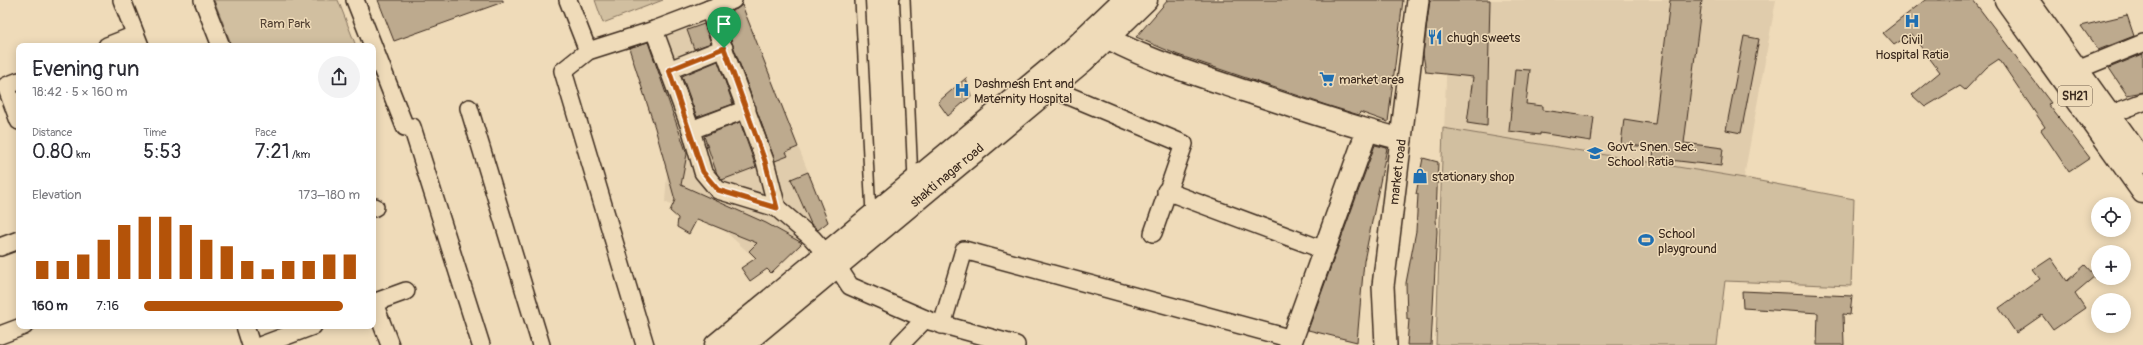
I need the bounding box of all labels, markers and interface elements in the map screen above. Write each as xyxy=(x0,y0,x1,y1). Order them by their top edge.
pin xyxy=(707,7.0,741,48)
hospital icon: Civil Hospital Ratia xyxy=(1903,12,1921,30)
icon: arrive xyxy=(713,13,735,35)
park label: Ram Park xyxy=(260,16,311,32)
restaurant icon: chugh sweets xyxy=(1426,28,1444,46)
place label: chugh sweets xyxy=(1447,30,1520,46)
place label: Civil Hospital Ratia xyxy=(1875,32,1949,63)
text: Evening run xyxy=(32,55,140,83)
button: share xyxy=(318,56,360,98)
supermarket icon: market area xyxy=(1318,70,1336,88)
place label: market area xyxy=(1339,72,1404,88)
place label: Dashmesh Ent and Maternity Hospital xyxy=(974,76,1074,107)
hospital icon: Dashmesh Ent and Maternity Hospital xyxy=(953,81,971,99)
text: 18:42 · 5 × 160 m xyxy=(32,84,128,100)
road number: SH21 xyxy=(2058,86,2092,106)
text: Distance xyxy=(32,126,72,139)
text: Time xyxy=(143,126,166,139)
text: Pace xyxy=(255,126,276,139)
street label: market road xyxy=(1386,138,1410,206)
text: 0.80 xyxy=(32,139,74,164)
text: 5:53 xyxy=(143,139,182,164)
text: 7:21 xyxy=(255,139,290,164)
place label: Govt. Snen. Sec. School Ratia xyxy=(1607,139,1697,170)
street label: shakti nagar road xyxy=(907,140,987,211)
school or university icon: Govt. Snen. Sec. School Ratia xyxy=(1586,144,1604,162)
text: km xyxy=(74,148,91,161)
text: /km xyxy=(290,148,310,161)
shop icon: stationary shop xyxy=(1411,167,1429,185)
place label: stationary shop xyxy=(1432,169,1515,185)
text: Elevation xyxy=(32,187,82,203)
text: 173–180 m xyxy=(298,187,360,203)
map controls xyxy=(2091,197,2131,333)
button: locate xyxy=(2091,197,2131,237)
place label: School playground xyxy=(1658,226,1717,257)
sports icon: School playground xyxy=(1637,231,1655,249)
button: + xyxy=(2091,245,2131,285)
button: − xyxy=(2091,293,2131,333)
text: 160 m xyxy=(32,298,68,314)
text: 7:16 xyxy=(96,298,119,314)

